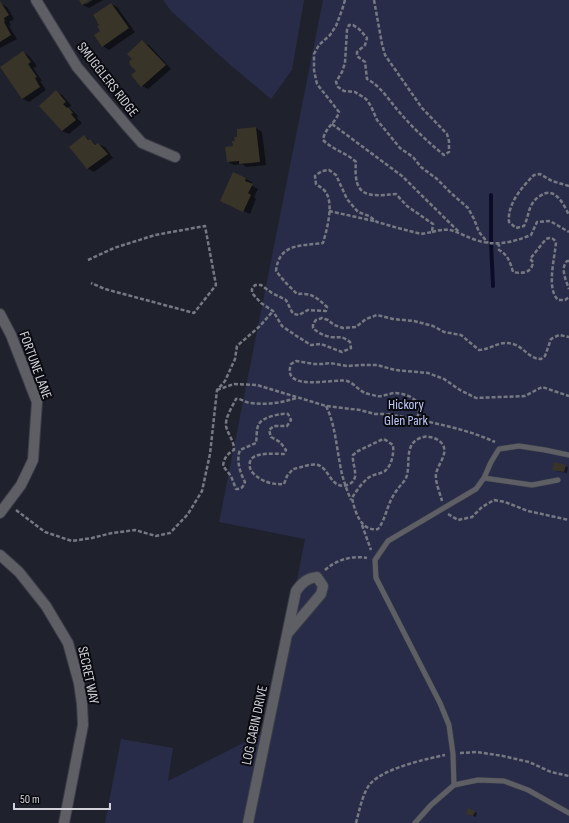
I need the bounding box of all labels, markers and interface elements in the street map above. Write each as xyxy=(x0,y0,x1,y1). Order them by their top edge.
street label: SMUGGLERS RIDGE xyxy=(73,39,142,120)
street label: FORTUNE LANE xyxy=(15,329,56,401)
park label: Hickory Glen Park xyxy=(384,396,429,429)
street label: SECRET WAY xyxy=(74,645,103,706)
street label: LOG CABIN DRIVE xyxy=(238,684,271,766)
scale bar xyxy=(14,785,110,811)
text: 50 m xyxy=(20,792,40,807)

